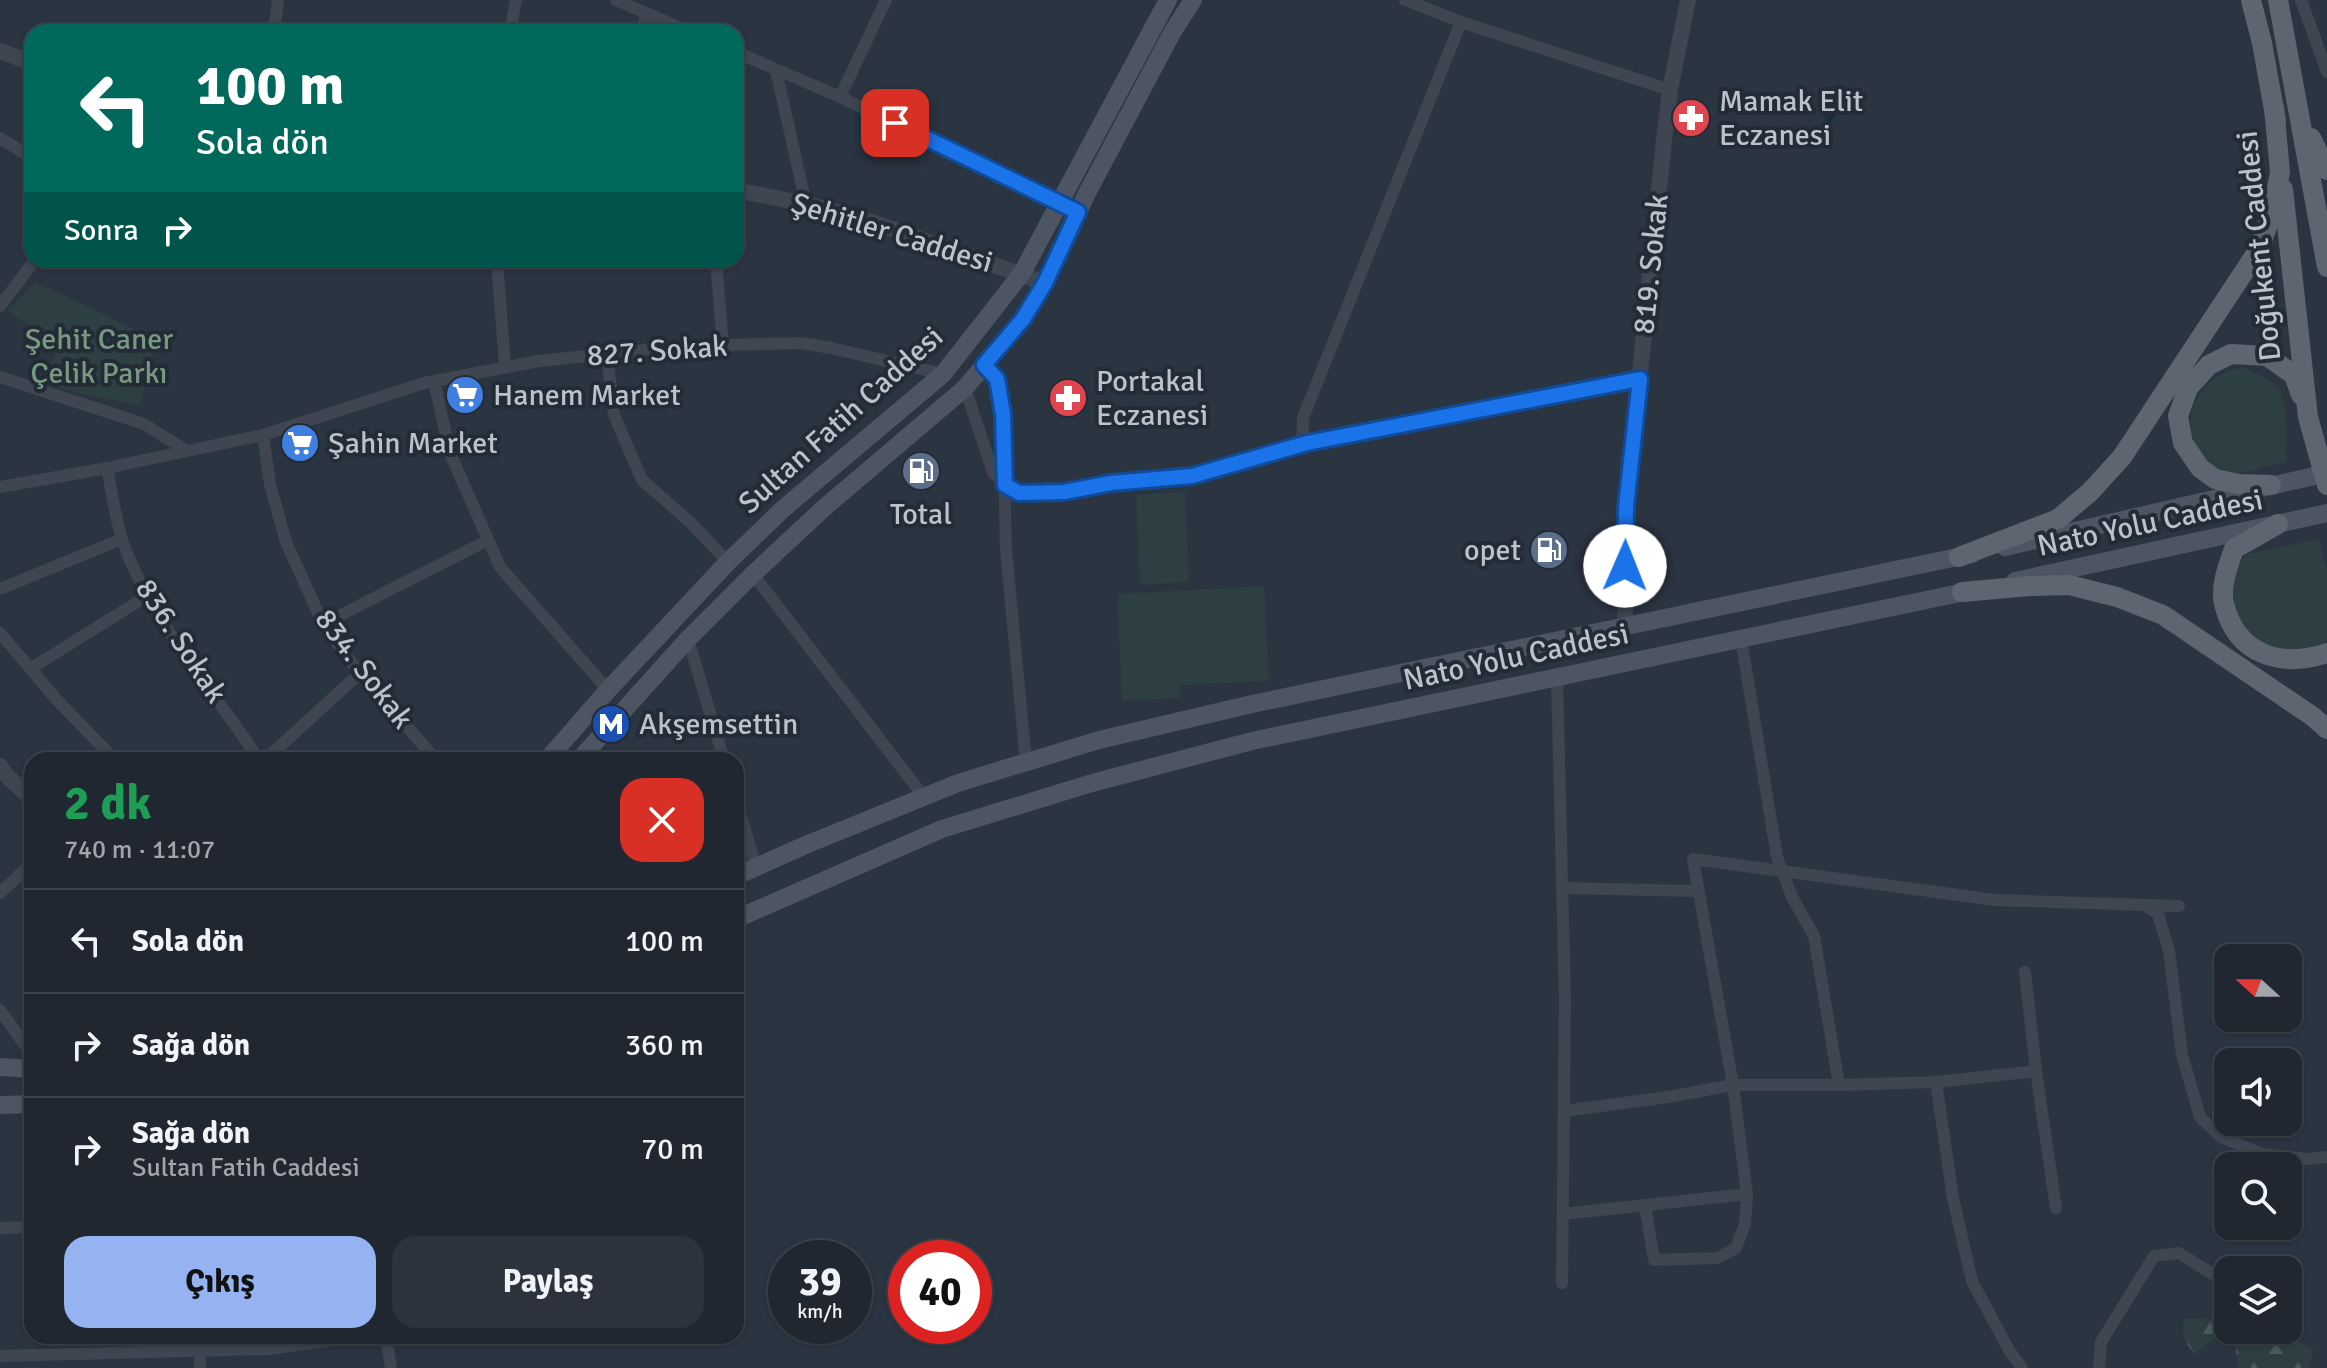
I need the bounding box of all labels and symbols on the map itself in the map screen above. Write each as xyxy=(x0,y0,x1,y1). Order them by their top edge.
place label: Mamak Elit Eczanesi xyxy=(1719,83,1863,154)
pin xyxy=(861,89,929,157)
pharmacy icon: Mamak Elit Eczanesi xyxy=(1670,97,1712,139)
street label: Doğukent Caddesi xyxy=(2229,129,2289,363)
street label: Şehitler Caddesi xyxy=(787,185,997,281)
street label: 819. Sokak xyxy=(1625,192,1677,336)
street label: Sultan Fatih Caddesi xyxy=(731,318,951,522)
park label: Şehit Caner Çelik Parkı xyxy=(25,321,173,392)
street label: 827. Sokak xyxy=(586,328,728,374)
place label: Portakal Eczanesi xyxy=(1096,363,1208,434)
supermarket icon: Hanem Market xyxy=(444,374,486,416)
place label: Hanem Market xyxy=(493,377,681,414)
pharmacy icon: Portakal Eczanesi xyxy=(1047,377,1089,419)
supermarket icon: Şahin Market xyxy=(279,422,321,464)
place label: Şahin Market xyxy=(328,425,498,462)
fuel station icon: Total xyxy=(900,450,942,492)
street label: Nato Yolu Caddesi xyxy=(2034,481,2266,565)
place label: Total xyxy=(890,496,952,533)
position arrow xyxy=(1583,524,1667,608)
fuel station icon: opet xyxy=(1528,529,1570,571)
place label: opet xyxy=(1464,532,1521,569)
street label: 836. Sokak xyxy=(127,572,235,710)
street label: 834. Sokak xyxy=(307,602,421,736)
street label: Nato Yolu Caddesi xyxy=(1400,615,1632,699)
metro station icon: Akşemsettin xyxy=(590,703,632,745)
place label: Akşemsettin xyxy=(639,706,798,743)
north arrow xyxy=(2214,944,2302,1032)
speed limit sign: 40 xyxy=(888,1240,992,1344)

